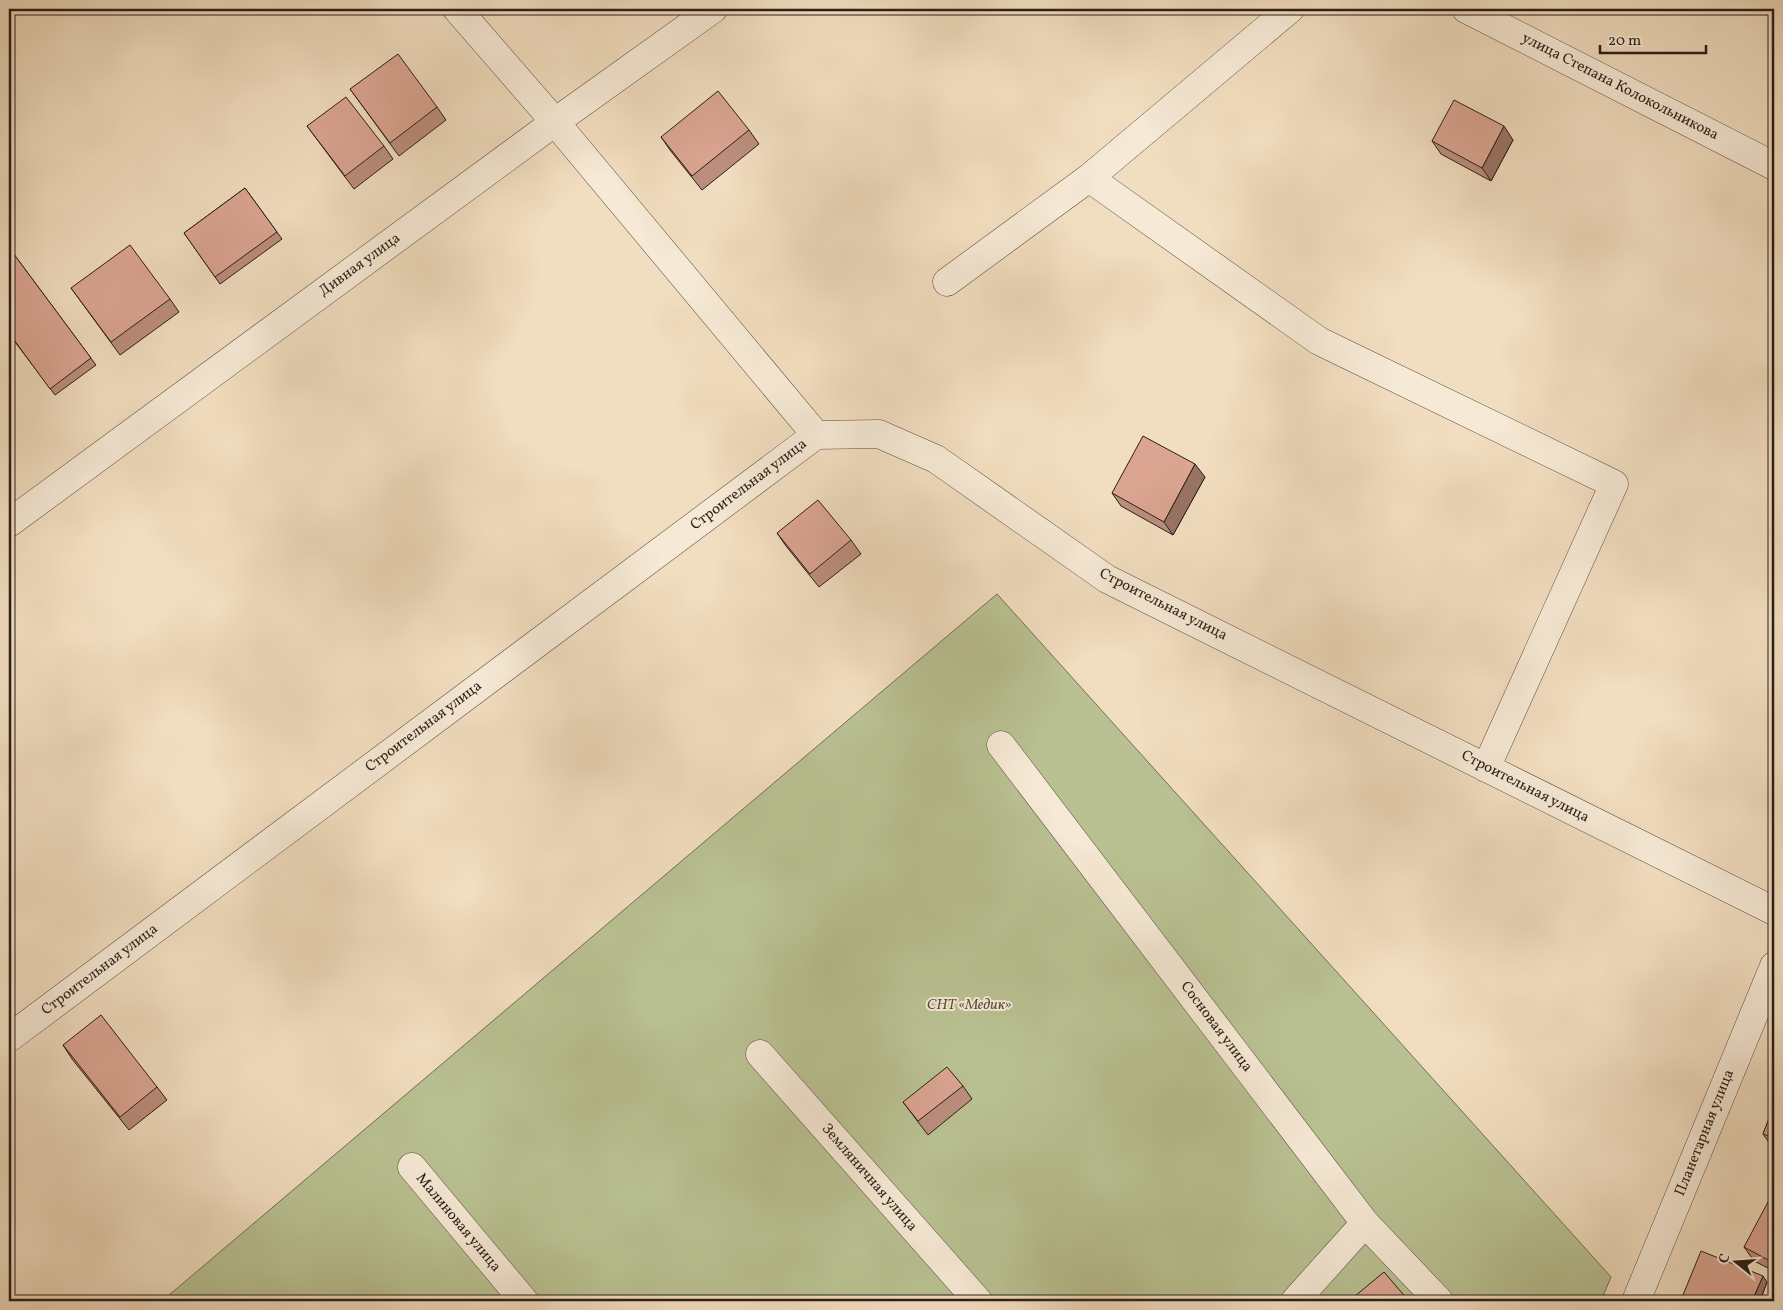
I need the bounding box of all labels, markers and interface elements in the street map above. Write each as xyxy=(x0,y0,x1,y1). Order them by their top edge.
scale bar xyxy=(1600,22,1707,54)
street label: улица Степана Колокольникова xyxy=(1518,28,1722,146)
text: 20 m xyxy=(1608,31,1641,52)
street label: Дивная улица xyxy=(315,228,405,302)
street label: Строительная улица xyxy=(686,434,812,536)
street label: Строительная улица xyxy=(1095,564,1231,646)
street label: Строительная улица xyxy=(361,676,487,778)
street label: Строительная улица xyxy=(1457,746,1593,828)
street label: Строительная улица xyxy=(37,919,163,1021)
street label: Сосновая улица xyxy=(1175,977,1257,1077)
park label: СНТ «Медик» xyxy=(927,995,1012,1016)
street label: Планетарная улица xyxy=(1670,1067,1740,1199)
street label: Земляничная улица xyxy=(816,1119,922,1237)
street label: Малиновая улица xyxy=(410,1169,506,1277)
north arrow xyxy=(1710,1238,1760,1288)
text: С xyxy=(1715,1252,1735,1266)

